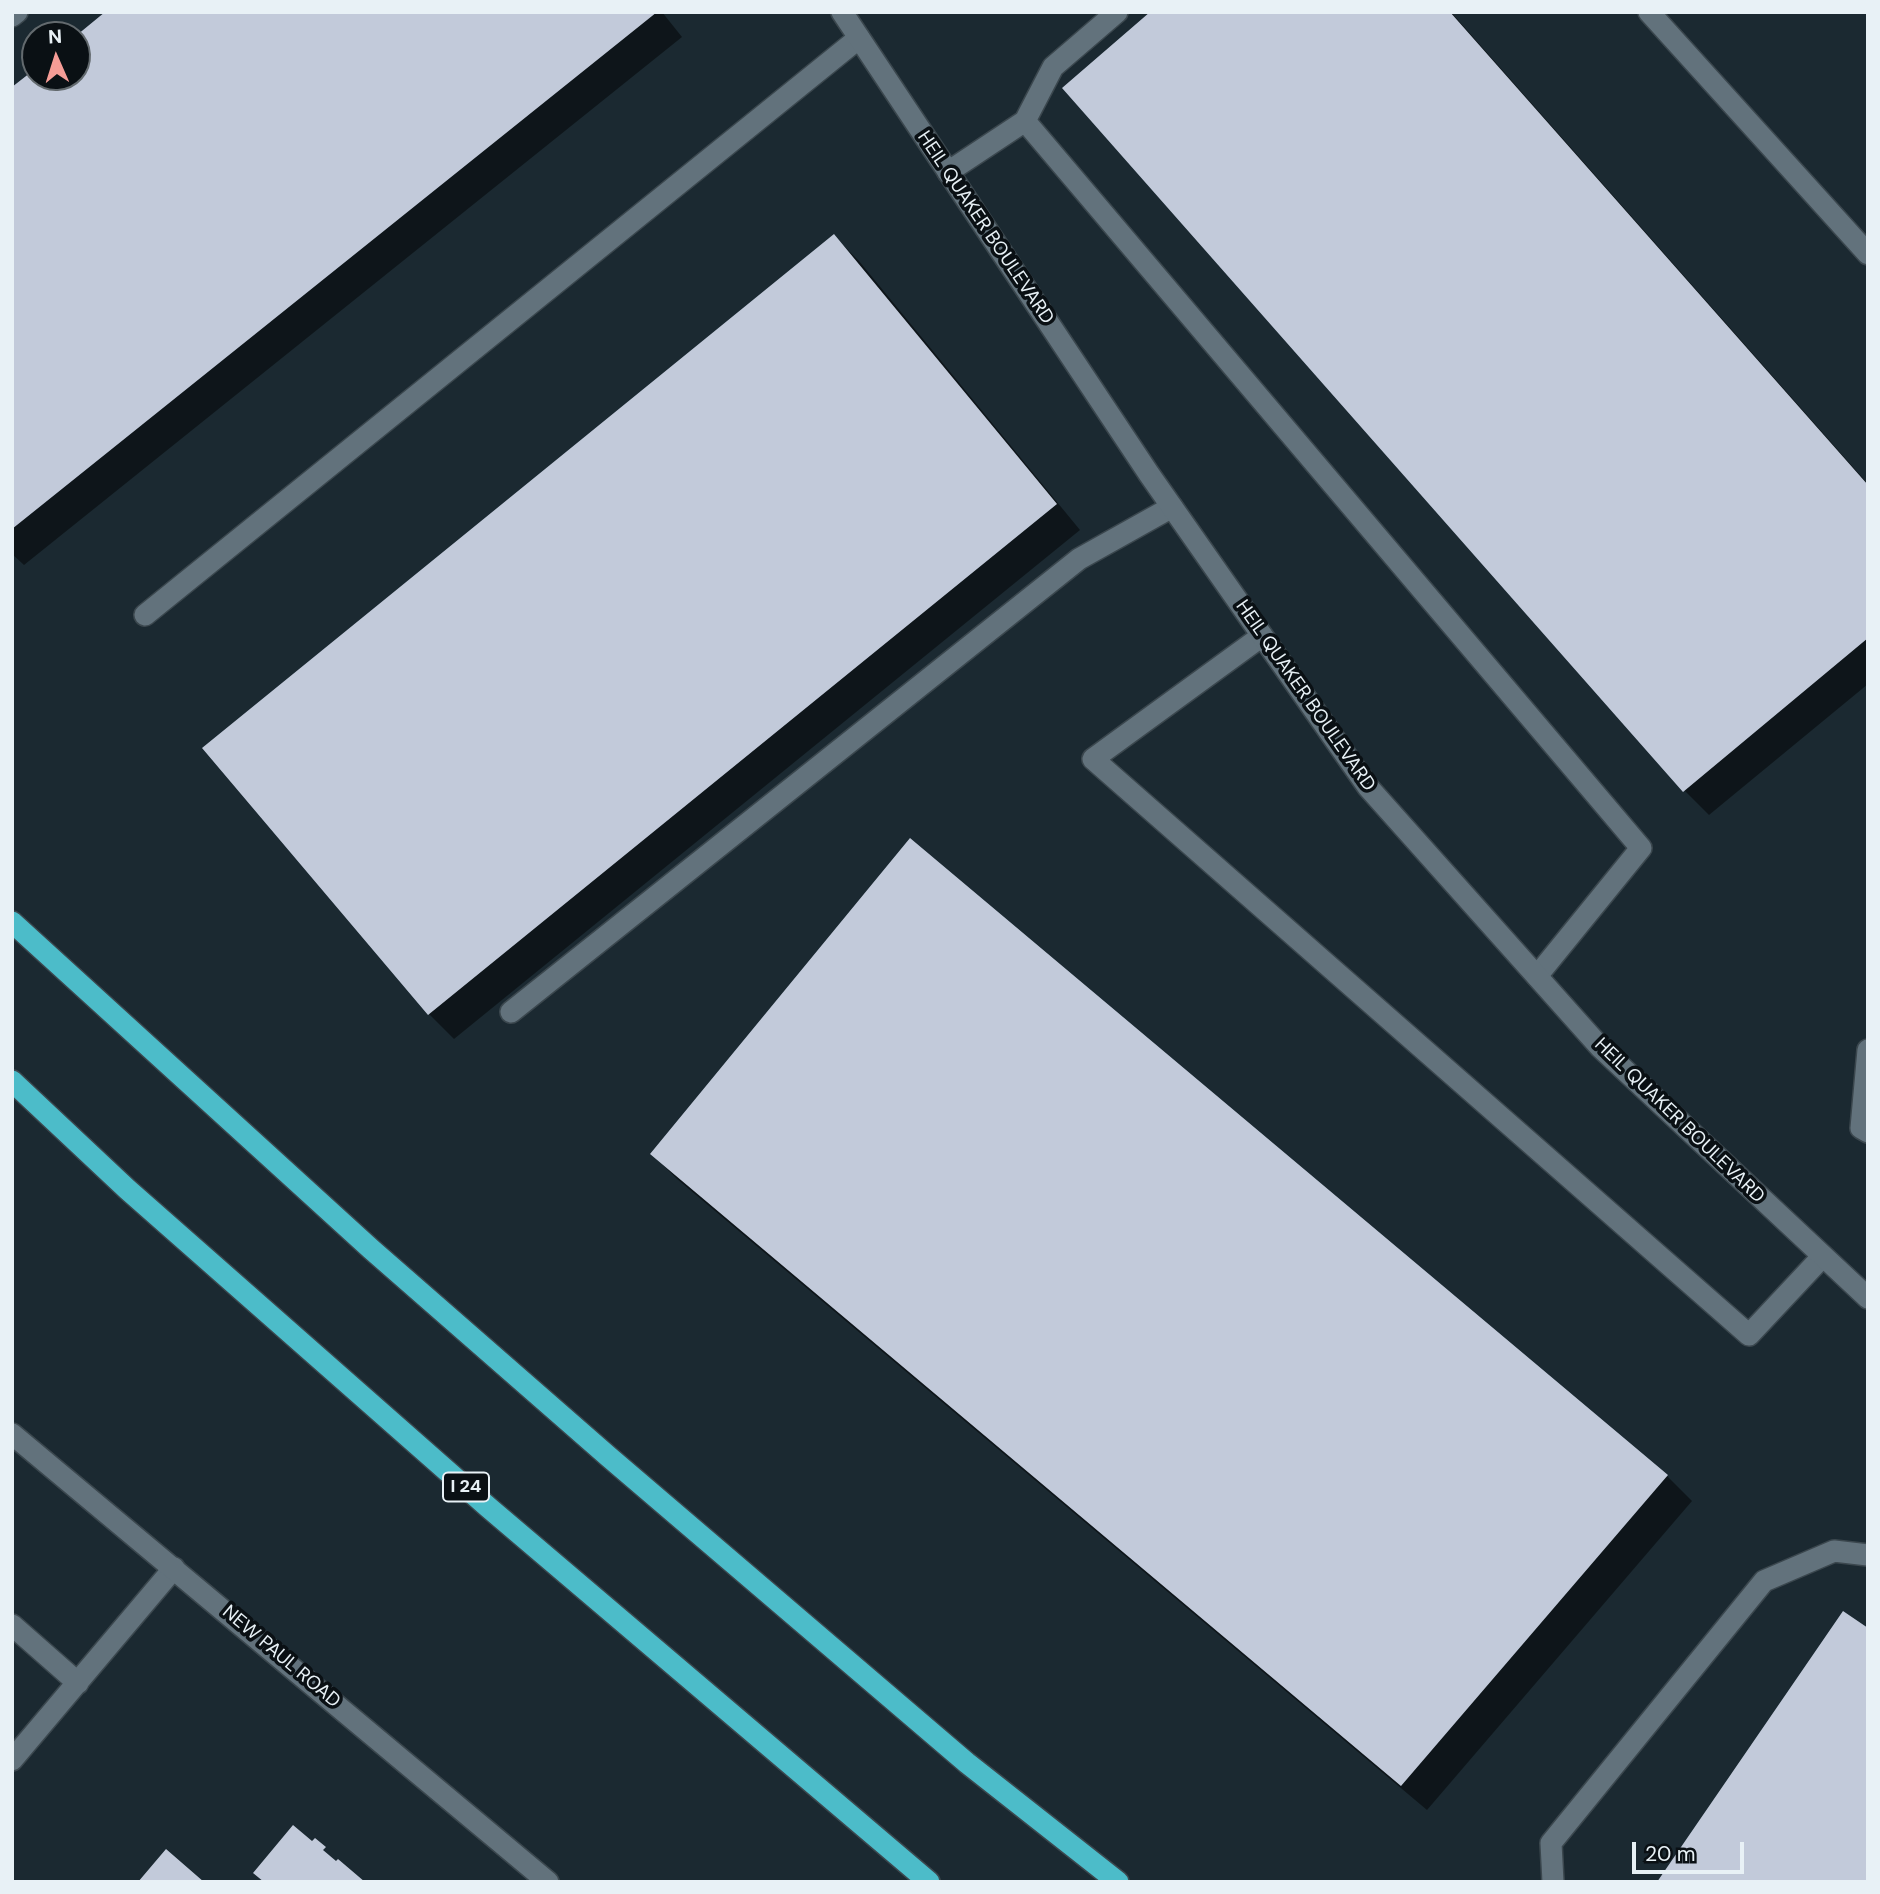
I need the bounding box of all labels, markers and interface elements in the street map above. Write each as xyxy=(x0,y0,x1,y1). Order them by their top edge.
north arrow xyxy=(21,21,91,91)
text: N xyxy=(47,24,63,49)
street label: HEIL QUAKER BOULEVARD xyxy=(912,127,1058,329)
street label: HEIL QUAKER BOULEVARD xyxy=(1230,596,1380,796)
street label: HEIL QUAKER BOULEVARD xyxy=(1589,1034,1769,1208)
road number: I 24 xyxy=(443,1472,489,1502)
street label: NEW PAUL ROAD xyxy=(217,1601,345,1713)
scale bar xyxy=(1635,1828,1747,1872)
text: 20 m xyxy=(1645,1840,1696,1868)

